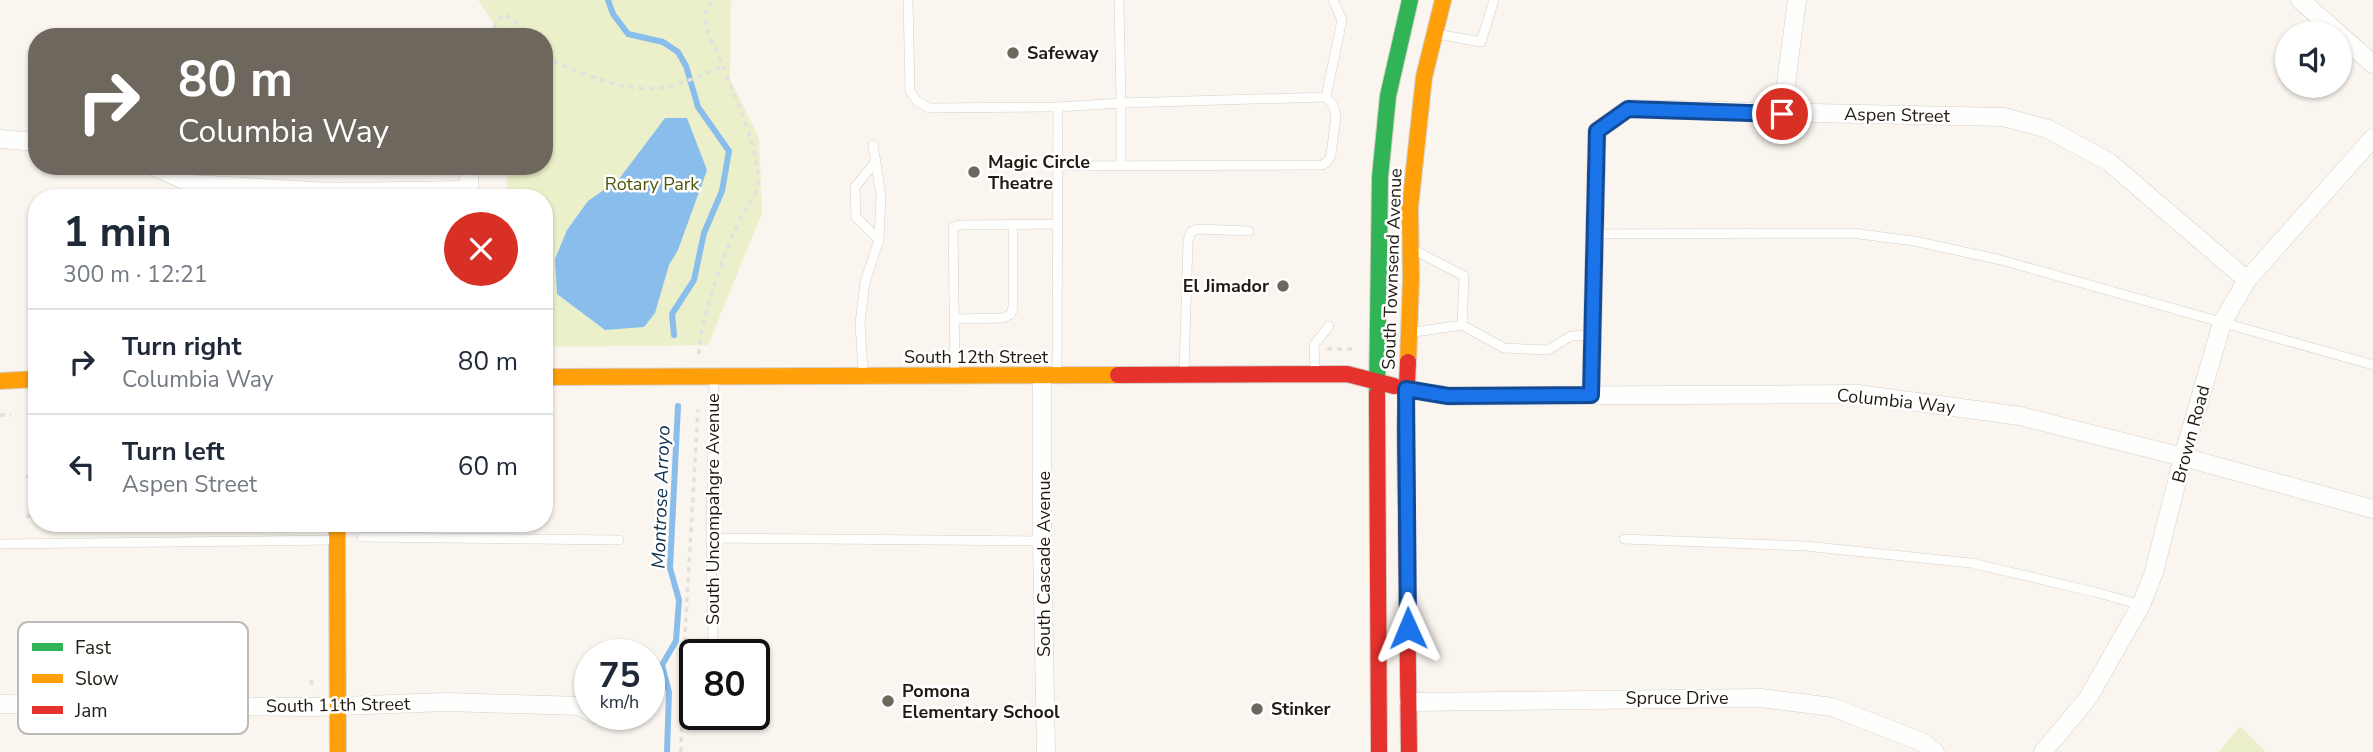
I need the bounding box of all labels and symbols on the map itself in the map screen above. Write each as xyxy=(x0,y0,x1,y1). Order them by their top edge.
place label: Safeway xyxy=(1027,41,1099,65)
marker: Safeway xyxy=(1005,45,1021,61)
pin xyxy=(1752,84,1812,144)
street label: Aspen Street xyxy=(1844,102,1951,128)
place label: Magic Circle Theatre xyxy=(988,150,1090,195)
marker: Magic Circle Theatre xyxy=(966,164,982,180)
street label: South Townsend Avenue xyxy=(1376,168,1408,370)
park label: Rotary Park xyxy=(605,172,700,196)
place label: El Jimador xyxy=(1183,274,1269,298)
marker: El Jimador xyxy=(1275,278,1291,294)
street label: South 12th Street xyxy=(904,345,1049,369)
street label: Brown Road xyxy=(2166,382,2216,486)
street label: Columbia Way xyxy=(1836,383,1957,419)
street label: South Uncompahgre Avenue xyxy=(701,393,725,625)
water label: Montrose Arroyo xyxy=(646,425,676,569)
street label: South Cascade Avenue xyxy=(1032,471,1056,657)
position arrow xyxy=(1371,591,1445,665)
legend xyxy=(18,622,248,734)
text: Fast xyxy=(75,635,111,661)
speed limit sign: 80 xyxy=(679,639,770,730)
text: Slow xyxy=(75,666,119,692)
place label: Pomona Elementary School xyxy=(902,679,1060,724)
street label: Spruce Drive xyxy=(1625,686,1729,710)
street label: South 11th Street xyxy=(266,692,411,718)
marker: Pomona Elementary School xyxy=(880,693,896,709)
place label: Stinker xyxy=(1271,697,1331,721)
text: Jam xyxy=(74,698,108,724)
marker: Stinker xyxy=(1249,701,1265,717)

